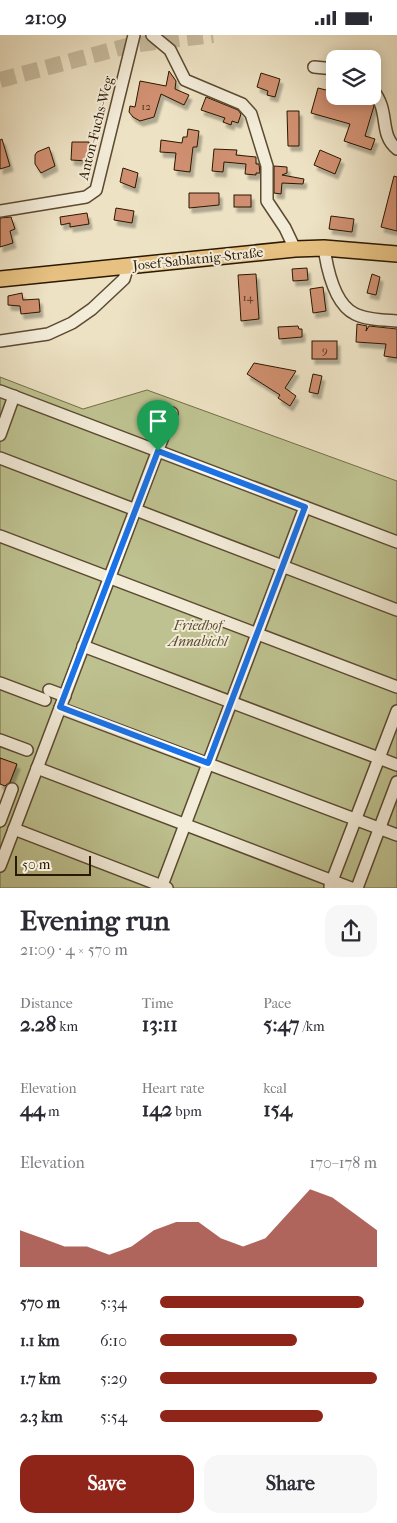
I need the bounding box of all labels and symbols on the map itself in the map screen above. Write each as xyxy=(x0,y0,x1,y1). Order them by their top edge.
street label: Anton-Fuchs-Weg xyxy=(75,74,117,183)
house number: 12 xyxy=(141,100,151,113)
street label: Josef-Sablatnig-Straße xyxy=(131,244,264,274)
house number: 14 xyxy=(243,291,254,304)
house number: 9 xyxy=(322,344,328,357)
pin xyxy=(137,400,179,451)
park label: Friedhof Annabichl xyxy=(167,617,229,650)
scale bar xyxy=(15,853,91,876)

